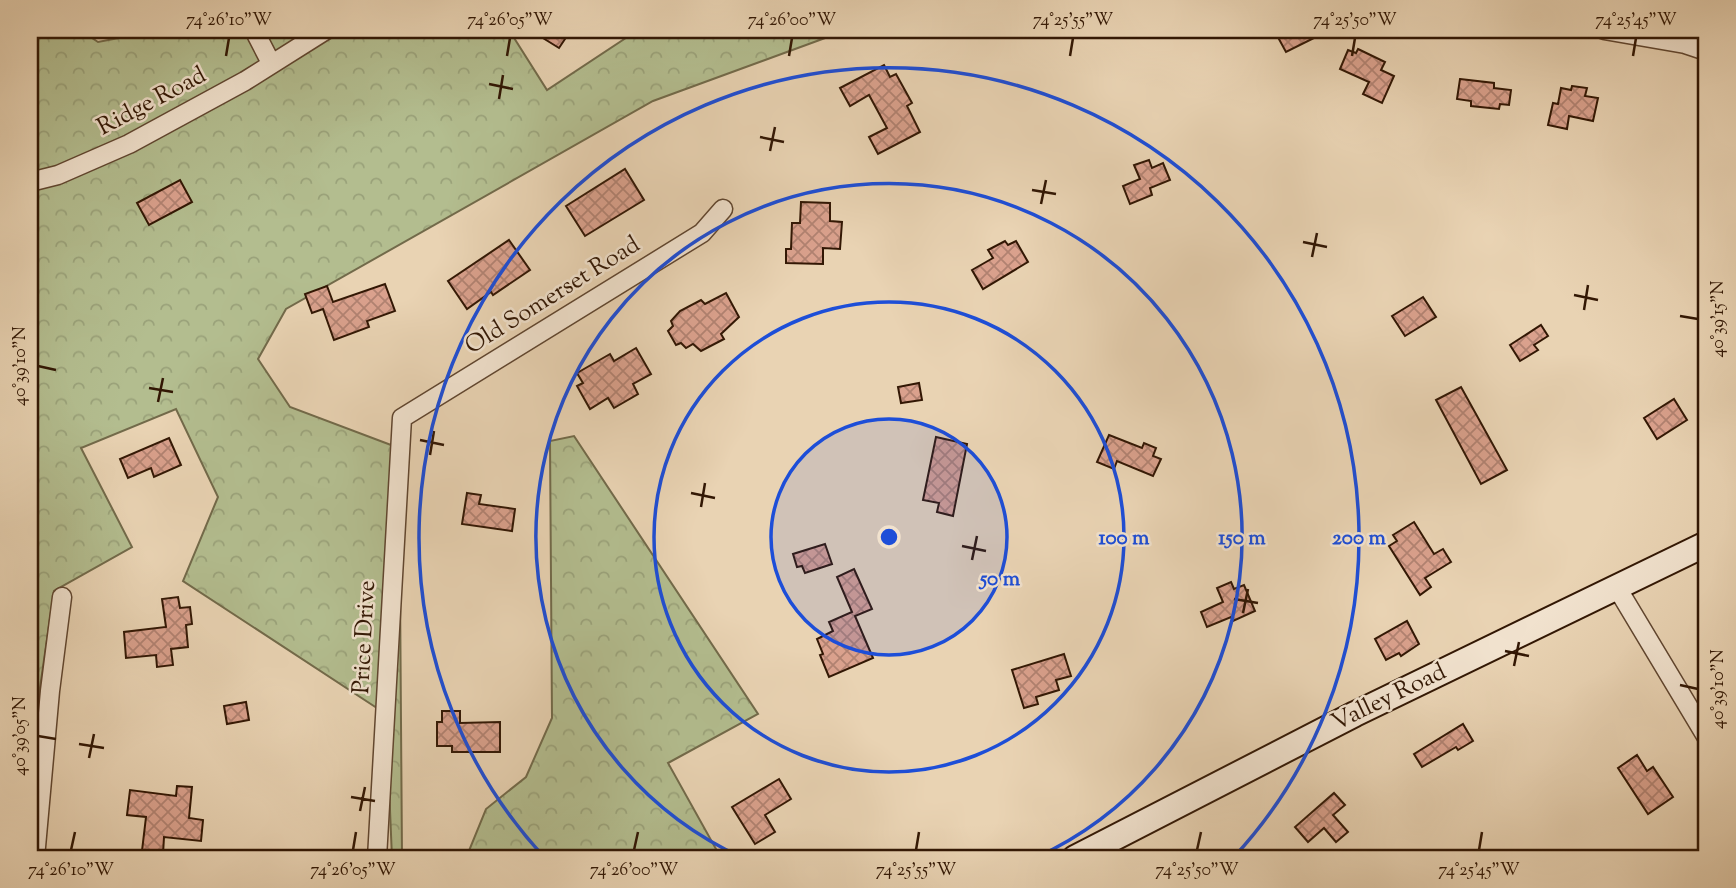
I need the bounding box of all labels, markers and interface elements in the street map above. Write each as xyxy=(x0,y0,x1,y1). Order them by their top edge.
text: 74°26'10"W xyxy=(186,8,272,34)
text: 74°26'05"W xyxy=(467,8,553,34)
text: 74°26'00"W xyxy=(748,8,836,34)
text: 74°25'55"W xyxy=(1033,8,1113,34)
text: 74°25'50"W xyxy=(1313,8,1397,34)
text: 74°25'45"W xyxy=(1595,8,1677,34)
street label: Ridge Road xyxy=(91,59,213,145)
street label: Old Somerset Road xyxy=(459,228,647,364)
text: 40°39'15"N xyxy=(1706,280,1732,358)
text: 40°39'10"N xyxy=(8,326,34,406)
text: 100 m xyxy=(1099,524,1150,554)
text: 150 m xyxy=(1218,524,1266,554)
text: 200 m xyxy=(1332,524,1387,554)
centre of rings xyxy=(877,525,901,549)
text: 50 m xyxy=(978,565,1021,595)
street label: Price Drive xyxy=(345,579,385,695)
text: 40°39'10"N xyxy=(1706,649,1732,729)
street label: Valley Road xyxy=(1326,655,1453,740)
text: 40°39'05"N xyxy=(8,696,34,776)
text: 74°26'10"W xyxy=(28,858,114,884)
text: 74°26'05"W xyxy=(310,858,396,884)
text: 74°26'00"W xyxy=(590,858,678,884)
text: 74°25'55"W xyxy=(876,858,956,884)
text: 74°25'50"W xyxy=(1155,858,1239,884)
text: 74°25'45"W xyxy=(1438,858,1520,884)

